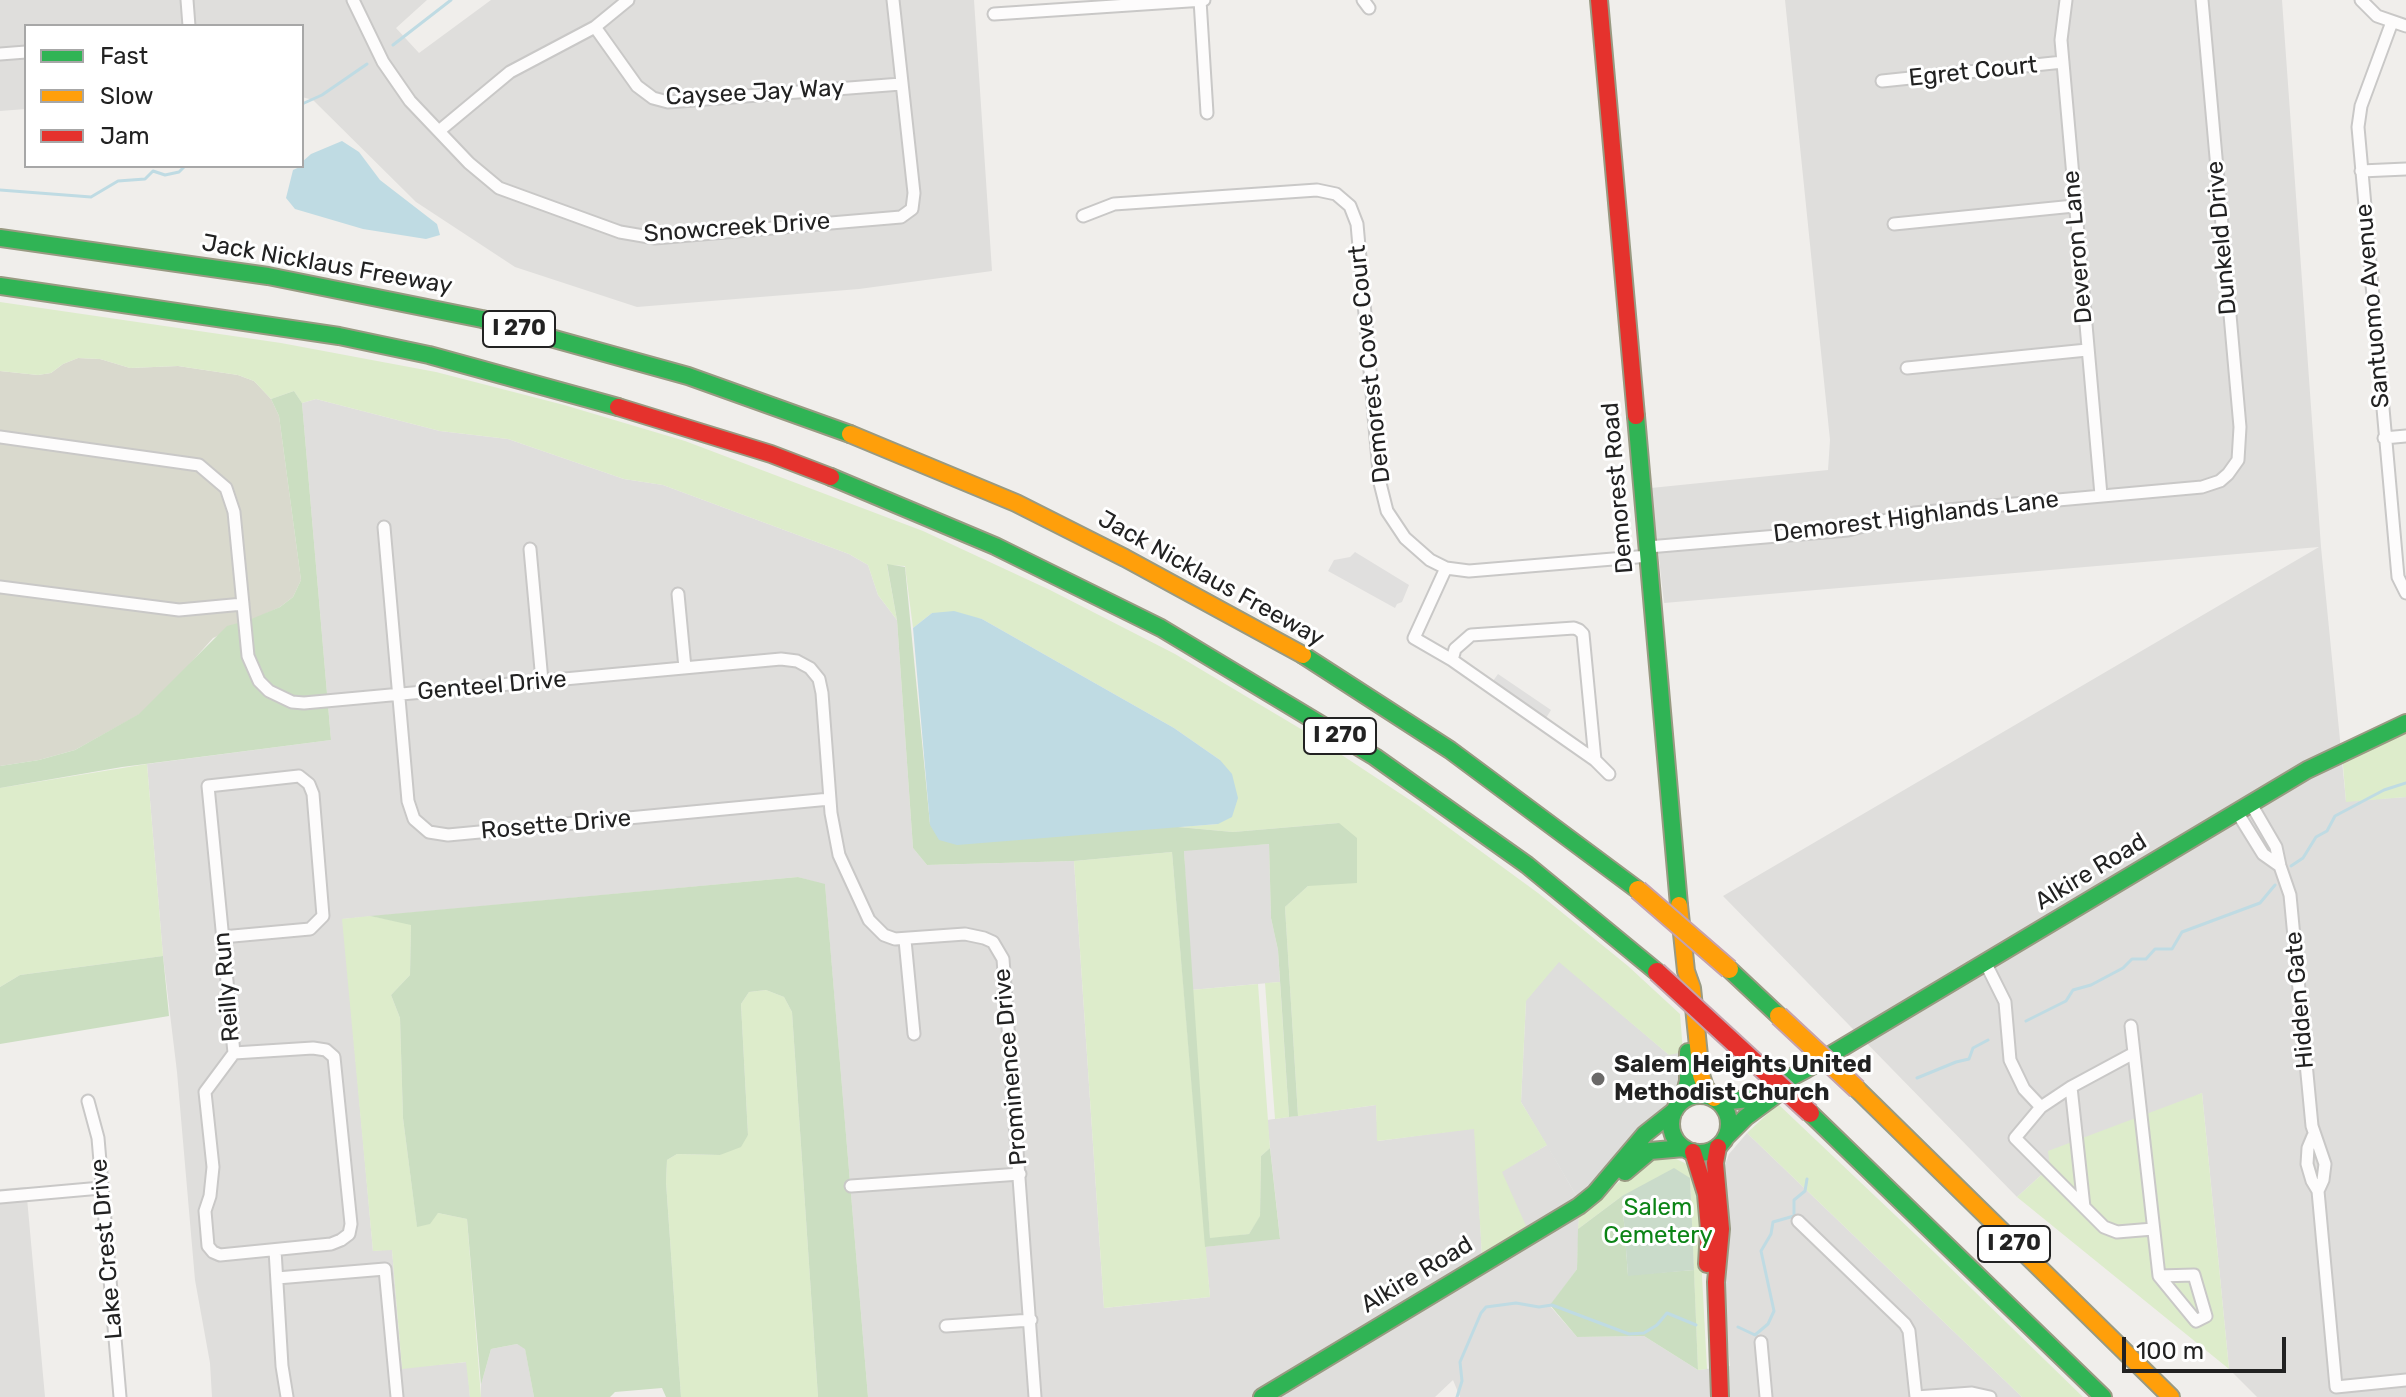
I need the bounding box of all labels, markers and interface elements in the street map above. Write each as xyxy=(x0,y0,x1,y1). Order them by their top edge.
legend xyxy=(24,24,304,168)
text: Fast xyxy=(100,42,148,70)
street label: Egret Court xyxy=(1907,51,2039,93)
street label: Caysee Jay Way xyxy=(665,74,845,112)
text: Slow xyxy=(100,82,153,110)
text: Jam xyxy=(100,122,150,150)
street label: Dunkeld Drive xyxy=(2201,160,2243,316)
street label: Deveron Lane xyxy=(2057,169,2099,325)
street label: Santuomo Avenue xyxy=(2350,203,2396,409)
street label: Snowcreek Drive xyxy=(643,207,831,249)
street label: Jack Nicklaus Freeway xyxy=(199,229,455,301)
street label: Demorest Cove Court xyxy=(1343,244,1397,484)
road number: I 270 xyxy=(483,311,555,347)
street label: Demorest Road xyxy=(1596,401,1640,575)
street label: Demorest Highlands Lane xyxy=(1772,485,2060,549)
street label: Jack Nicklaus Freeway xyxy=(1093,505,1329,653)
street label: Genteel Drive xyxy=(416,665,568,707)
road number: I 270 xyxy=(1304,718,1376,754)
street label: Rosette Drive xyxy=(480,804,632,846)
street label: Alkire Road xyxy=(2030,827,2152,917)
street label: Hidden Gate xyxy=(2280,930,2320,1070)
street label: Reilly Run xyxy=(208,931,246,1043)
street label: Prominence Drive xyxy=(988,967,1034,1167)
place label: Salem Heights United Methodist Church xyxy=(1614,1051,1872,1107)
marker: Salem Heights United Methodist Church xyxy=(1589,1070,1607,1088)
street label: Lake Crest Drive xyxy=(85,1157,129,1341)
park label: Salem Cemetery xyxy=(1603,1194,1713,1250)
road number: I 270 xyxy=(1978,1226,2050,1262)
street label: Alkire Road xyxy=(1356,1230,1478,1320)
scale bar xyxy=(2126,1321,2290,1371)
text: 100 m xyxy=(2136,1337,2204,1365)

